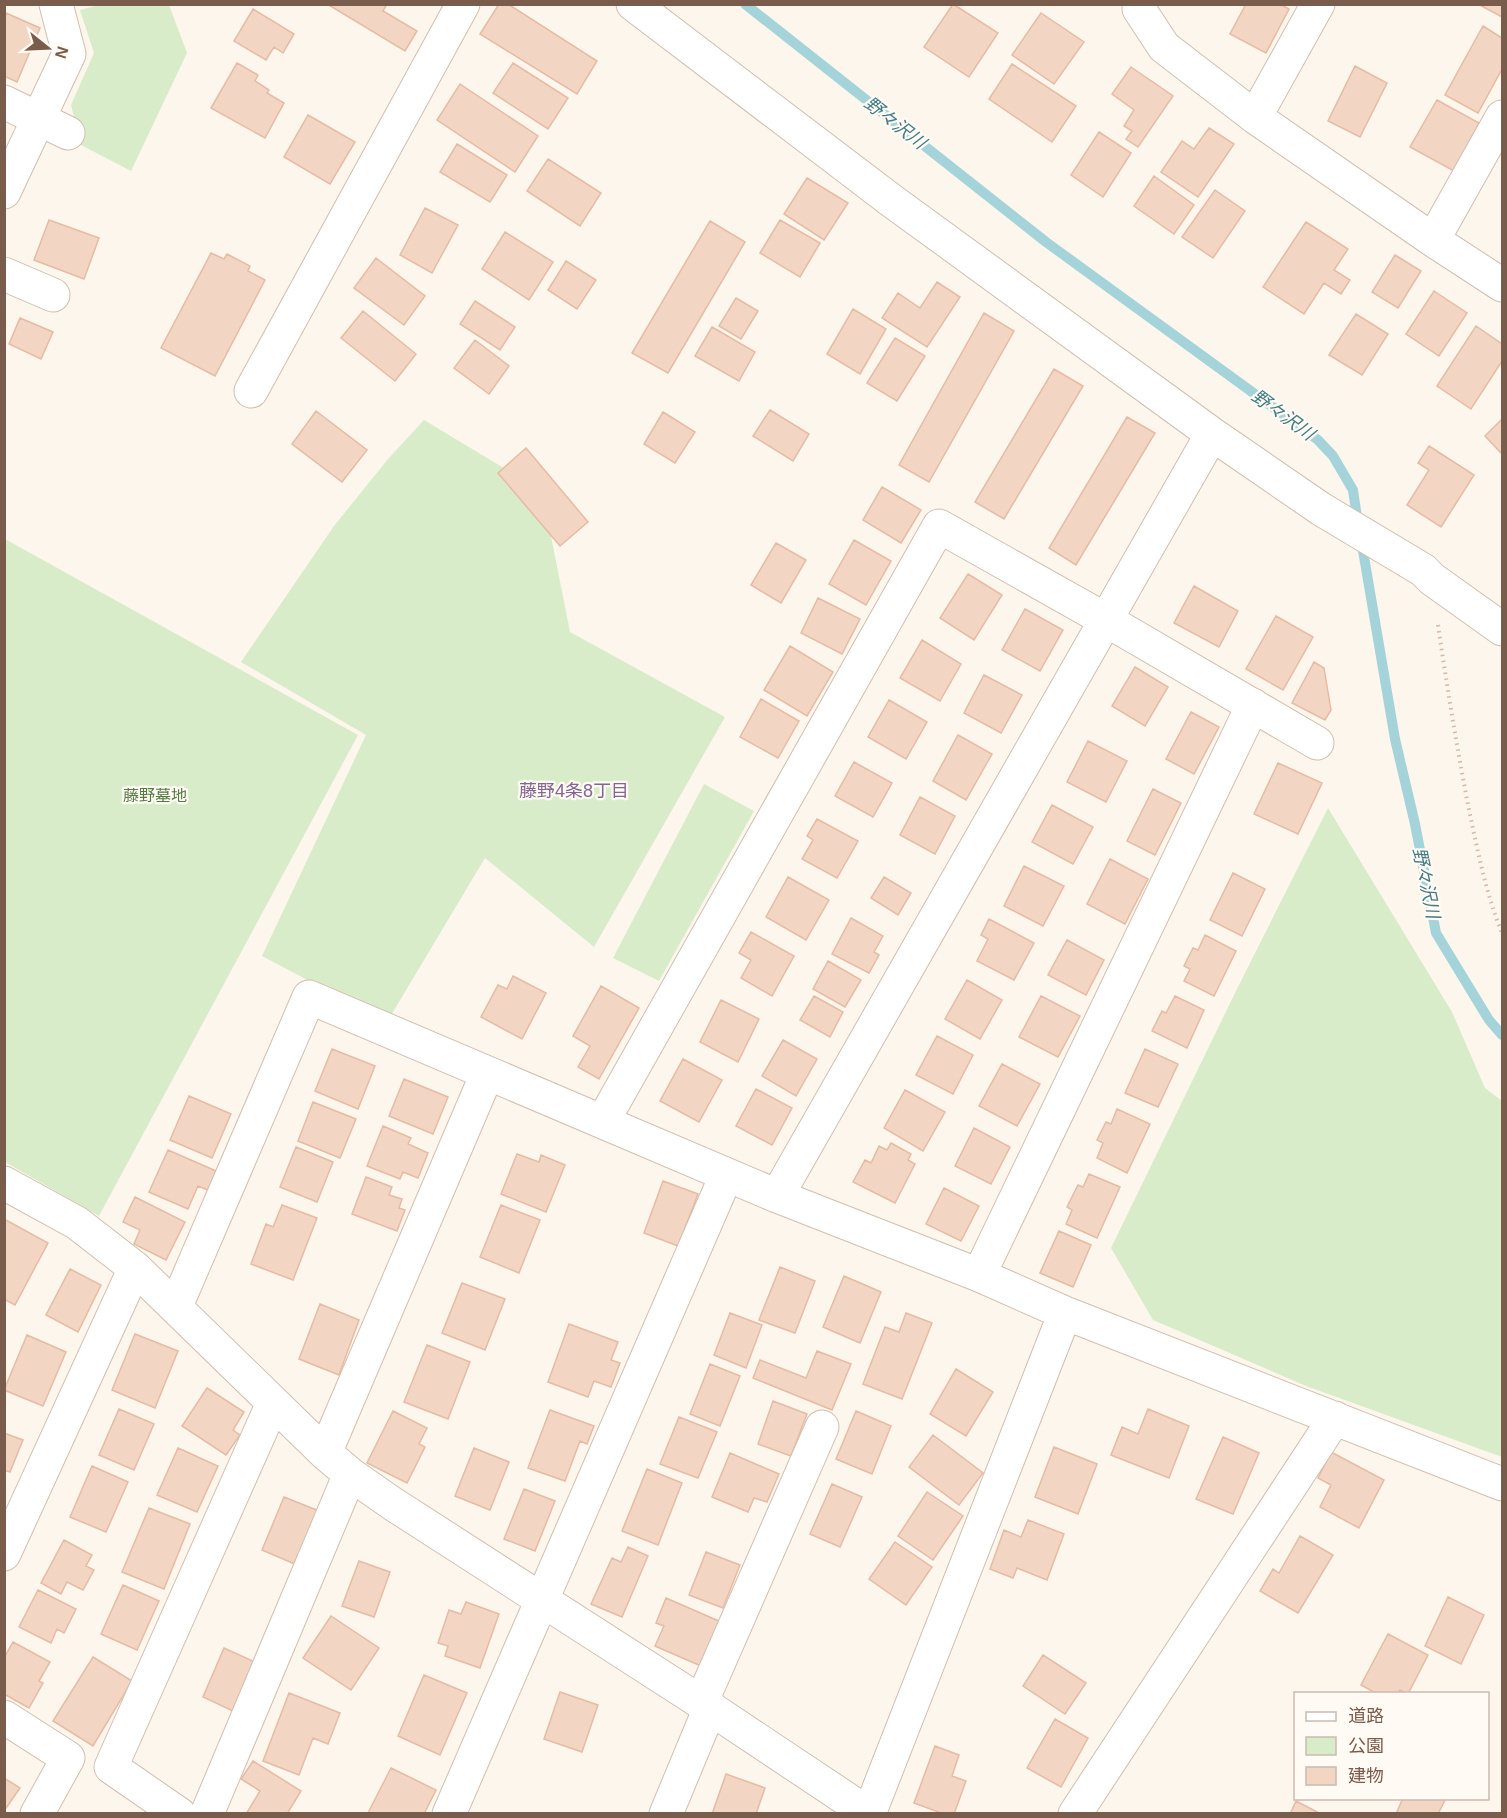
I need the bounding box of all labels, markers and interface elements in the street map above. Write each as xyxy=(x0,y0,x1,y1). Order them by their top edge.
north arrow xyxy=(18,18,78,78)
text: N xyxy=(52,44,72,61)
water label: 野々沢川 xyxy=(860,93,931,154)
water label: 野々沢川 xyxy=(1248,386,1320,445)
district label: 藤野4条8丁目 xyxy=(519,781,629,801)
park label: 藤野墓地 xyxy=(123,787,187,804)
water label: 野々沢川 xyxy=(1409,846,1444,922)
legend xyxy=(1294,1692,1489,1800)
text: 道路 xyxy=(1348,1706,1384,1726)
text: 公園 xyxy=(1348,1736,1384,1756)
text: 建物 xyxy=(1348,1766,1384,1786)

